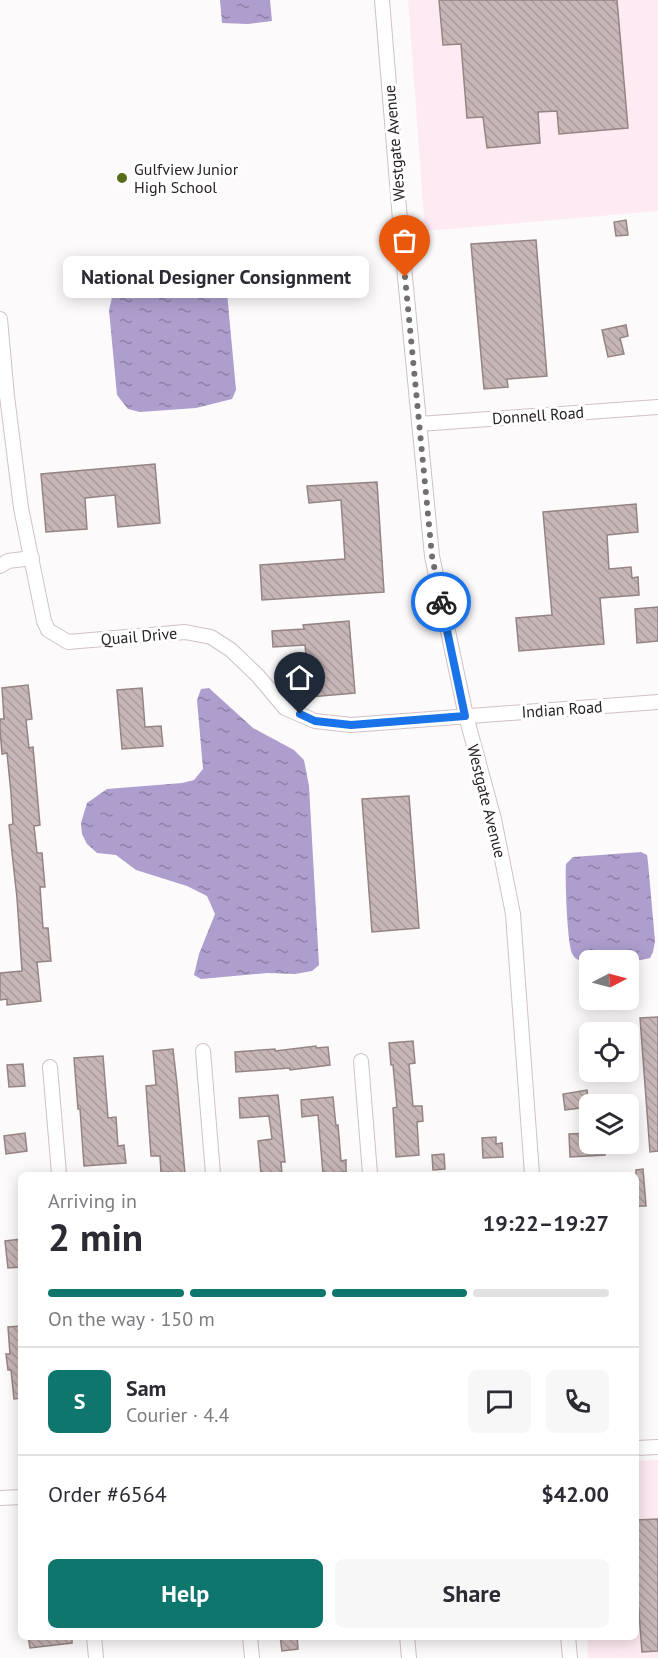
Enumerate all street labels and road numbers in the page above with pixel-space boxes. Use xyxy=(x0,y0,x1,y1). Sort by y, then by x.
street label: Westgate Avenue xyxy=(379,84,409,202)
street label: Donnell Road xyxy=(491,402,585,428)
street label: Quail Drive xyxy=(100,623,178,649)
street label: Indian Road xyxy=(521,696,603,722)
street label: Westgate Avenue xyxy=(463,742,511,860)

